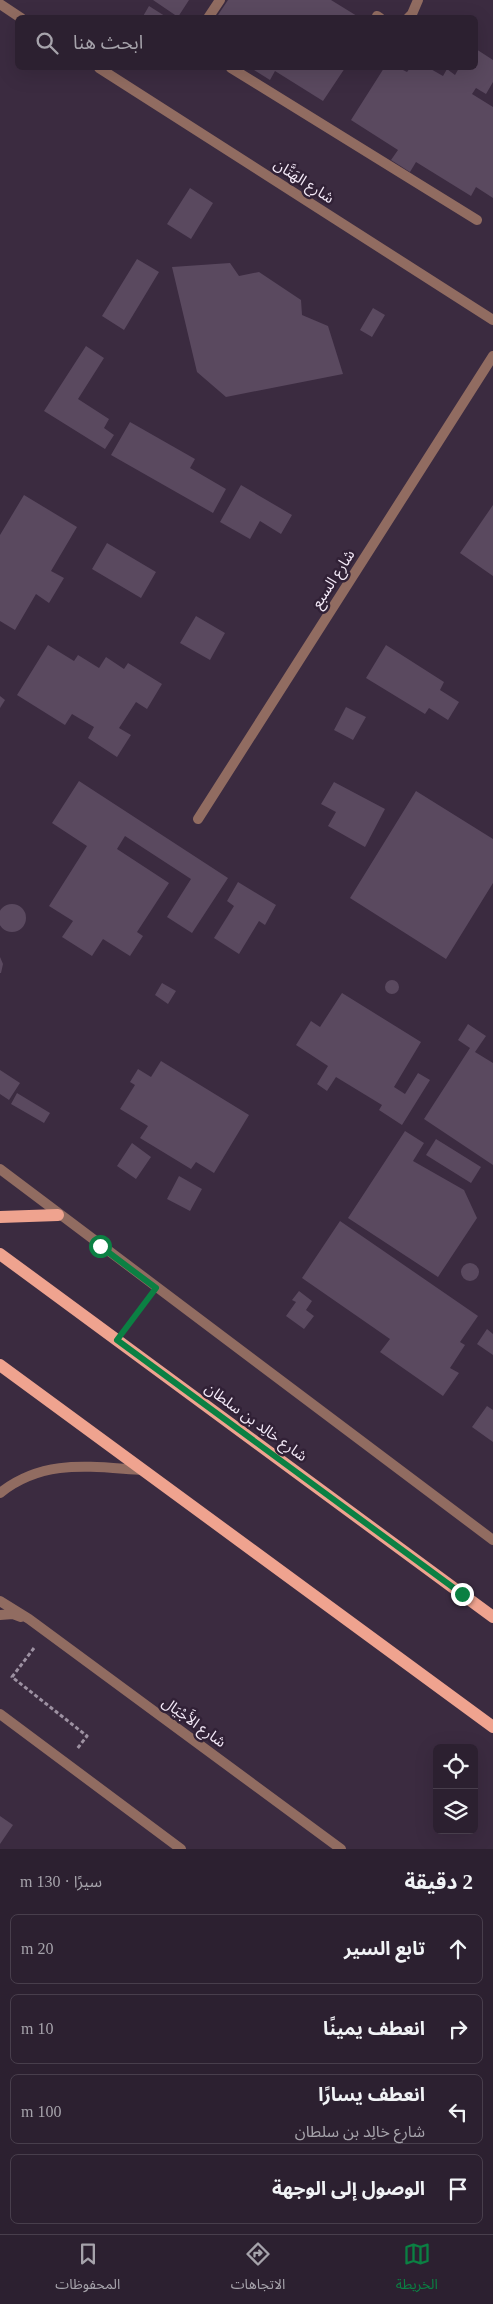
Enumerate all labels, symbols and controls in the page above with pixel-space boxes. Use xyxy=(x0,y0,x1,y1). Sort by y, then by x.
search box xyxy=(15,15,478,70)
icon: search xyxy=(33,29,61,57)
text: ابحث هنا xyxy=(73,32,143,53)
street label: شارع الهَتَّان xyxy=(269,155,338,210)
street label: شارع السبع xyxy=(308,547,361,613)
route start xyxy=(89,1235,112,1258)
street label: شارع خالِد بن سلطان xyxy=(200,1380,310,1468)
route end xyxy=(451,1583,474,1606)
street label: شارع الأَجْيَال xyxy=(157,1691,231,1754)
map controls xyxy=(433,1744,478,1834)
button: locate xyxy=(433,1744,478,1789)
button: layers xyxy=(433,1789,478,1834)
text: 2 دقيقة xyxy=(404,1870,473,1894)
text: سيرًا · 130 m xyxy=(20,1873,102,1890)
icon: ahead xyxy=(444,1935,472,1963)
text: تابع السير xyxy=(344,1938,425,1959)
text: 20 m xyxy=(21,1940,53,1957)
icon: right xyxy=(444,2015,472,2043)
text: انعطف يمينًا xyxy=(323,2018,425,2039)
text: 10 m xyxy=(21,2020,53,2037)
text: انعطف يسارًا xyxy=(318,2084,425,2105)
icon: left xyxy=(444,2098,472,2126)
text: 100 m xyxy=(21,2103,61,2120)
text: شارع خالِد بن سلطان xyxy=(295,2123,425,2140)
icon: arrive xyxy=(444,2175,472,2203)
text: الوصول إلى الوجهة xyxy=(272,2178,425,2199)
tab: المحفوظات xyxy=(55,2240,120,2299)
tab: الاتجاهات xyxy=(231,2240,285,2299)
tab: الخريطة xyxy=(396,2240,438,2299)

